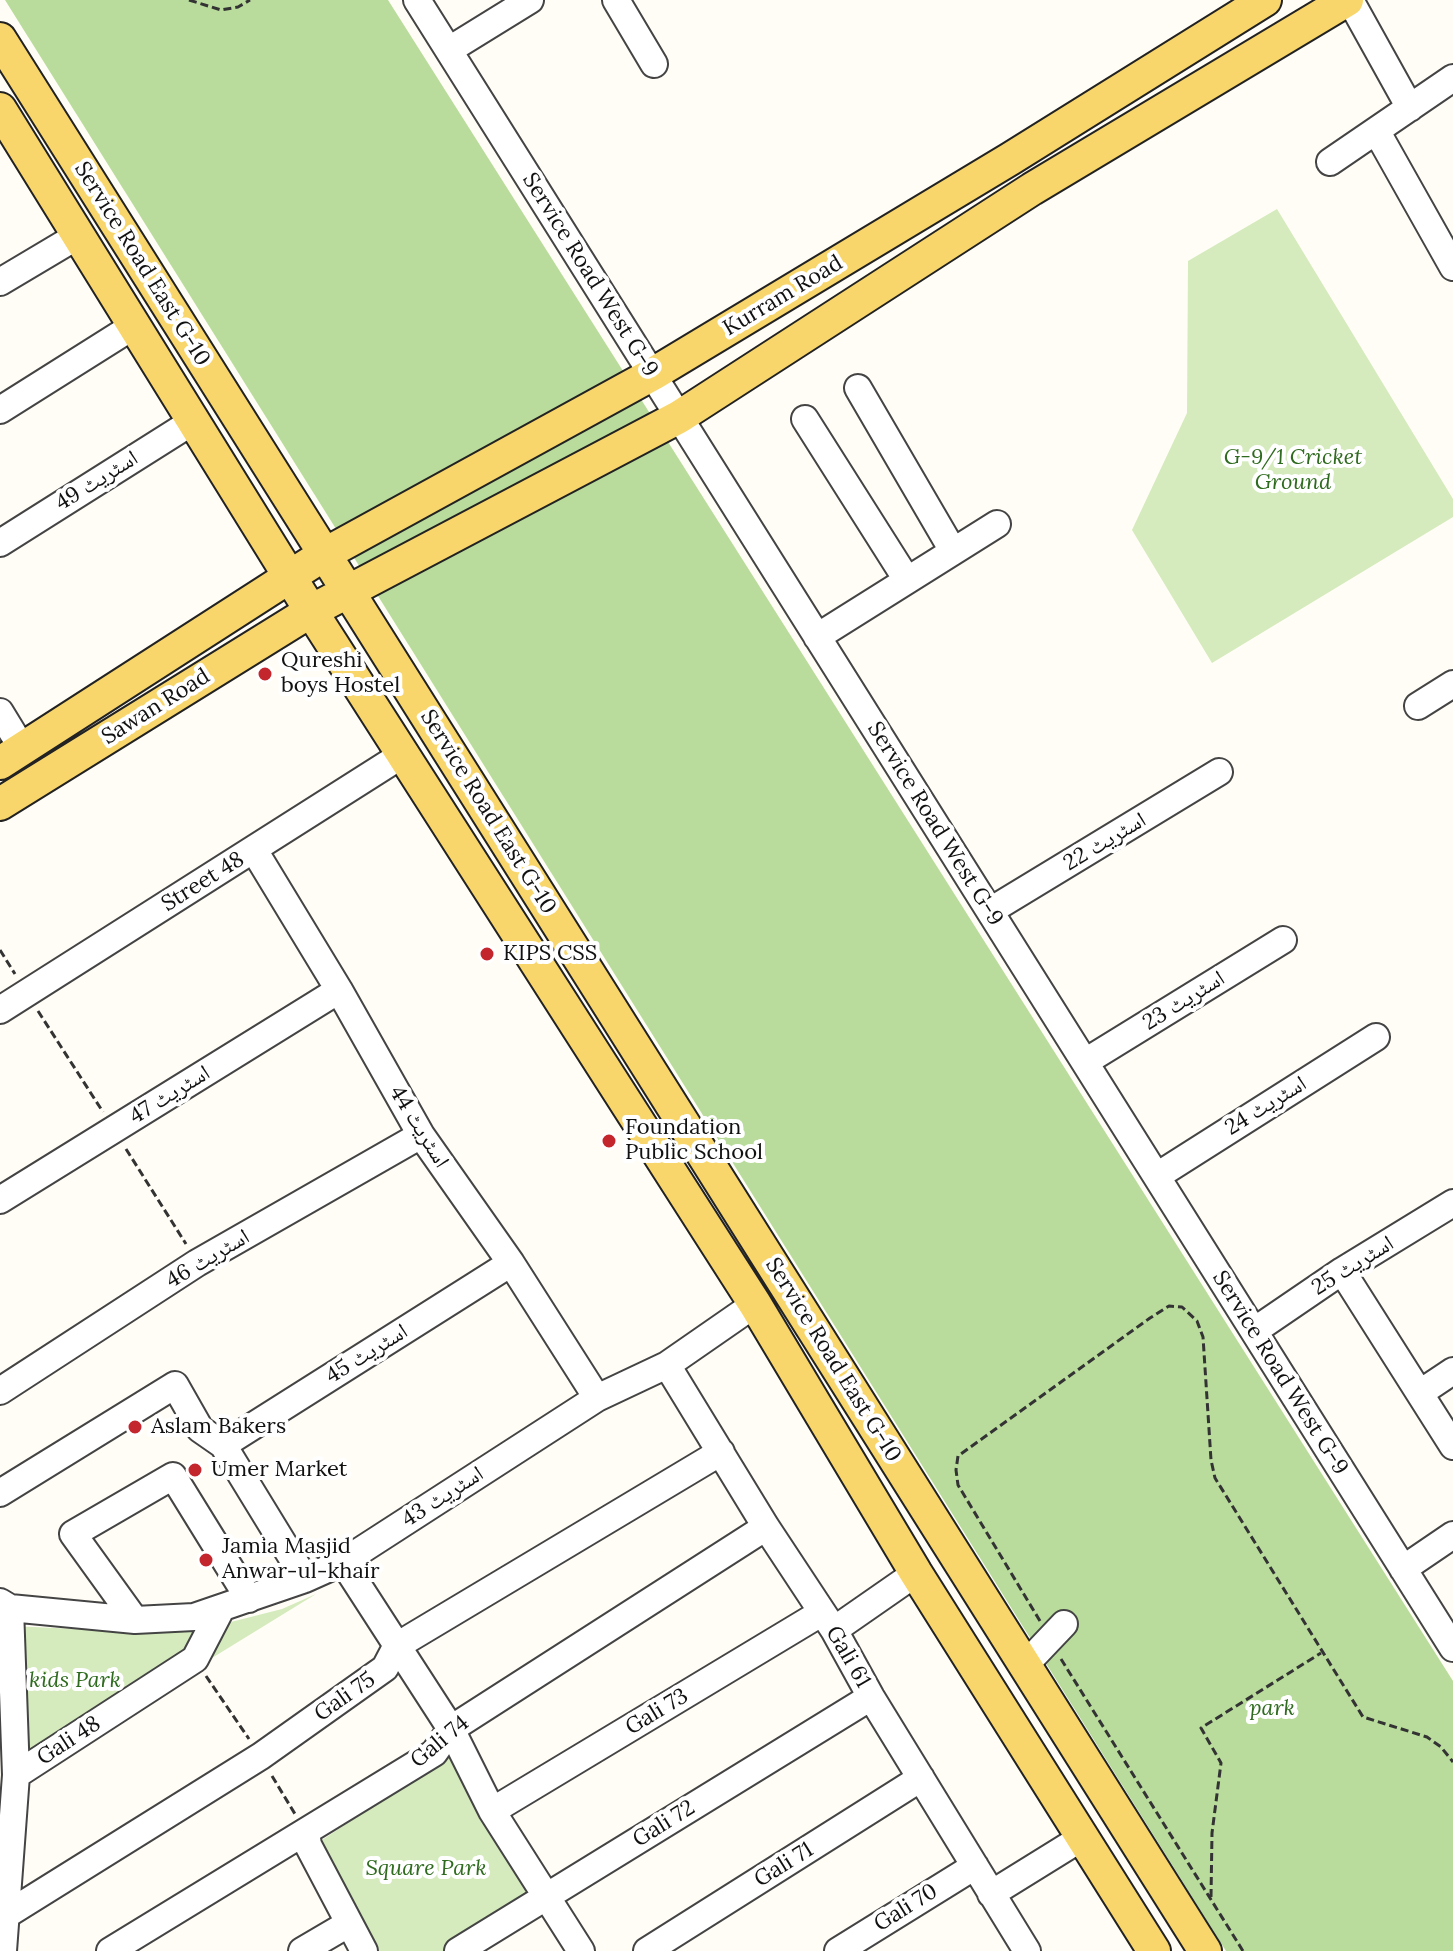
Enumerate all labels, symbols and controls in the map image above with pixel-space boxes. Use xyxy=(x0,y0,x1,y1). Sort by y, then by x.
street label: Service Road East G-10 xyxy=(68,157,216,371)
street label: Service Road West G-9 xyxy=(516,168,664,382)
street label: Kurram Road xyxy=(718,250,848,342)
street label: اسٹریٹ 49 xyxy=(51,445,143,517)
park label: G-9/1 Cricket Ground xyxy=(1224,445,1362,496)
place label: Qureshi boys Hostel xyxy=(281,648,400,700)
street label: Sawan Road xyxy=(97,663,215,751)
marker: Qureshi boys Hostel xyxy=(256,665,274,683)
street label: Service Road East G-10 xyxy=(414,705,562,919)
street label: Service Road West G-9 xyxy=(861,717,1009,931)
street label: اسٹریٹ 22 xyxy=(1059,807,1151,877)
street label: Street 48 xyxy=(157,846,249,918)
place label: KIPS CSS xyxy=(503,941,597,967)
marker: KIPS CSS xyxy=(478,945,496,963)
street label: اسٹریٹ 23 xyxy=(1138,966,1230,1036)
street label: اسٹریٹ 47 xyxy=(125,1060,215,1130)
street label: اسٹریٹ 24 xyxy=(1220,1071,1312,1141)
street label: اسٹریٹ 44 xyxy=(384,1081,454,1173)
place label: Foundation Public School xyxy=(625,1115,763,1166)
marker: Foundation Public School xyxy=(600,1132,618,1150)
street label: اسٹریٹ 46 xyxy=(162,1224,254,1294)
street label: اسٹریٹ 25 xyxy=(1307,1231,1399,1301)
street label: Service Road East G-10 xyxy=(759,1253,907,1467)
street label: Service Road West G-9 xyxy=(1206,1266,1354,1480)
street label: اسٹریٹ 45 xyxy=(321,1318,413,1390)
place label: Aslam Bakers xyxy=(151,1414,286,1440)
marker: Aslam Bakers xyxy=(126,1418,144,1436)
place label: Umer Market xyxy=(211,1457,347,1483)
marker: Umer Market xyxy=(186,1461,204,1479)
street label: اسٹریٹ 43 xyxy=(397,1461,489,1533)
place label: Jamia Masjid Anwar-ul-khair xyxy=(222,1534,380,1586)
marker: Jamia Masjid Anwar-ul-khair xyxy=(197,1551,215,1569)
street label: Gali 61 xyxy=(820,1621,876,1693)
street label: Gali 75 xyxy=(310,1667,380,1727)
park label: kids Park xyxy=(29,1668,121,1694)
street label: Gali 73 xyxy=(621,1683,693,1741)
park label: park xyxy=(1249,1696,1295,1722)
street label: Gali 74 xyxy=(406,1710,474,1774)
street label: Gali 48 xyxy=(32,1711,106,1771)
street label: Gali 72 xyxy=(628,1795,700,1853)
street label: Gali 71 xyxy=(750,1837,818,1893)
park label: Square Park xyxy=(365,1856,487,1882)
street label: Gali 70 xyxy=(869,1878,943,1938)

